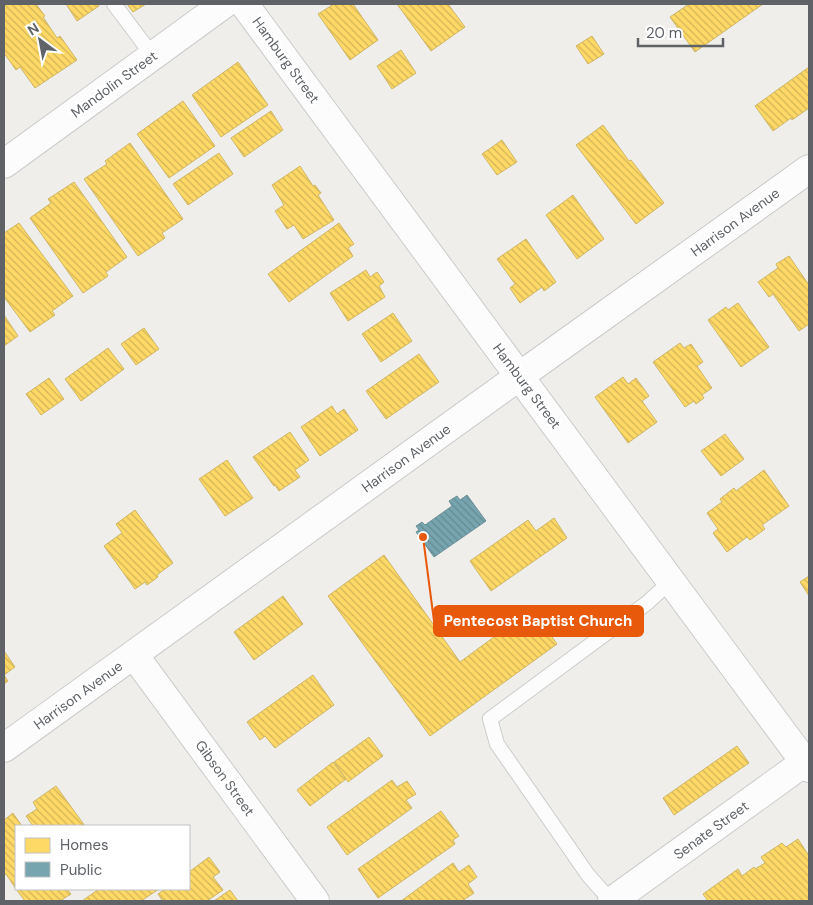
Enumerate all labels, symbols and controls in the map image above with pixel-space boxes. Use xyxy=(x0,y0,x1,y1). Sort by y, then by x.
street label: Hamburg Street xyxy=(249,13,323,107)
north arrow xyxy=(15,15,65,65)
scale bar xyxy=(638,15,723,47)
text: N xyxy=(24,19,42,39)
text: 20 m xyxy=(646,23,682,43)
street label: Mandolin Street xyxy=(67,47,161,121)
street label: Harrison Avenue xyxy=(687,184,783,260)
street label: Hamburg Street xyxy=(489,340,565,432)
street label: Harrison Avenue xyxy=(358,420,454,496)
callout: Pentecost Baptist Church xyxy=(434,606,643,636)
text: Pentecost Baptist Church xyxy=(444,611,632,631)
street label: Harrison Avenue xyxy=(30,657,126,733)
street label: Gibson Street xyxy=(191,737,259,819)
street label: Senate Street xyxy=(670,797,752,863)
legend xyxy=(15,825,190,890)
text: Homes xyxy=(60,835,109,855)
text: Public xyxy=(60,860,102,880)

